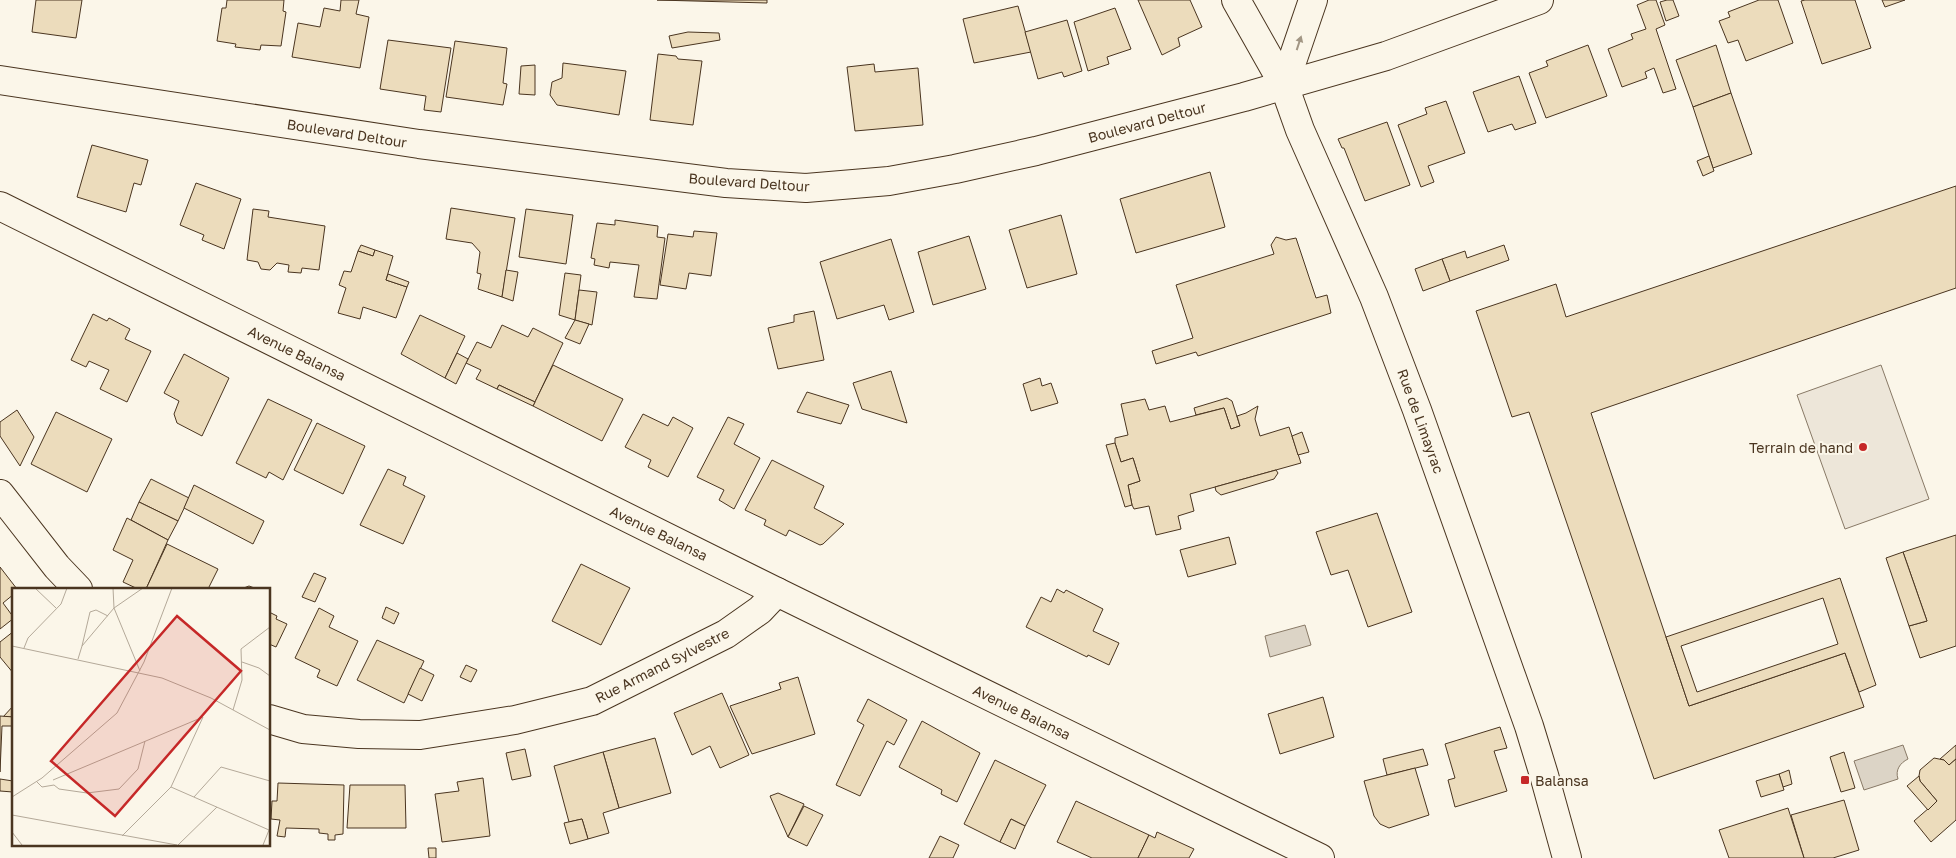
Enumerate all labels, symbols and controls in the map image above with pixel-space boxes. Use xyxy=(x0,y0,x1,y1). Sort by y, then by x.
one-way arrow xyxy=(1295,35,1303,50)
street label: Boulevard Deltour xyxy=(1086,98,1208,146)
street label: Boulevard Deltour xyxy=(286,115,409,151)
street label: Boulevard Deltour xyxy=(688,169,811,195)
street label: Avenue Balansa xyxy=(245,322,349,384)
street label: Rue de Limayrac xyxy=(1394,366,1448,476)
place label: Terrain de hand xyxy=(1749,439,1853,456)
marker: Terrain de hand xyxy=(1857,441,1869,453)
street label: Avenue Balansa xyxy=(607,502,711,564)
inset map xyxy=(12,588,270,846)
street label: Rue Armand Sylvestre xyxy=(592,624,732,706)
street label: Avenue Balansa xyxy=(970,681,1074,743)
place label: Balansa xyxy=(1535,772,1589,789)
marker: Balansa xyxy=(1519,774,1531,786)

